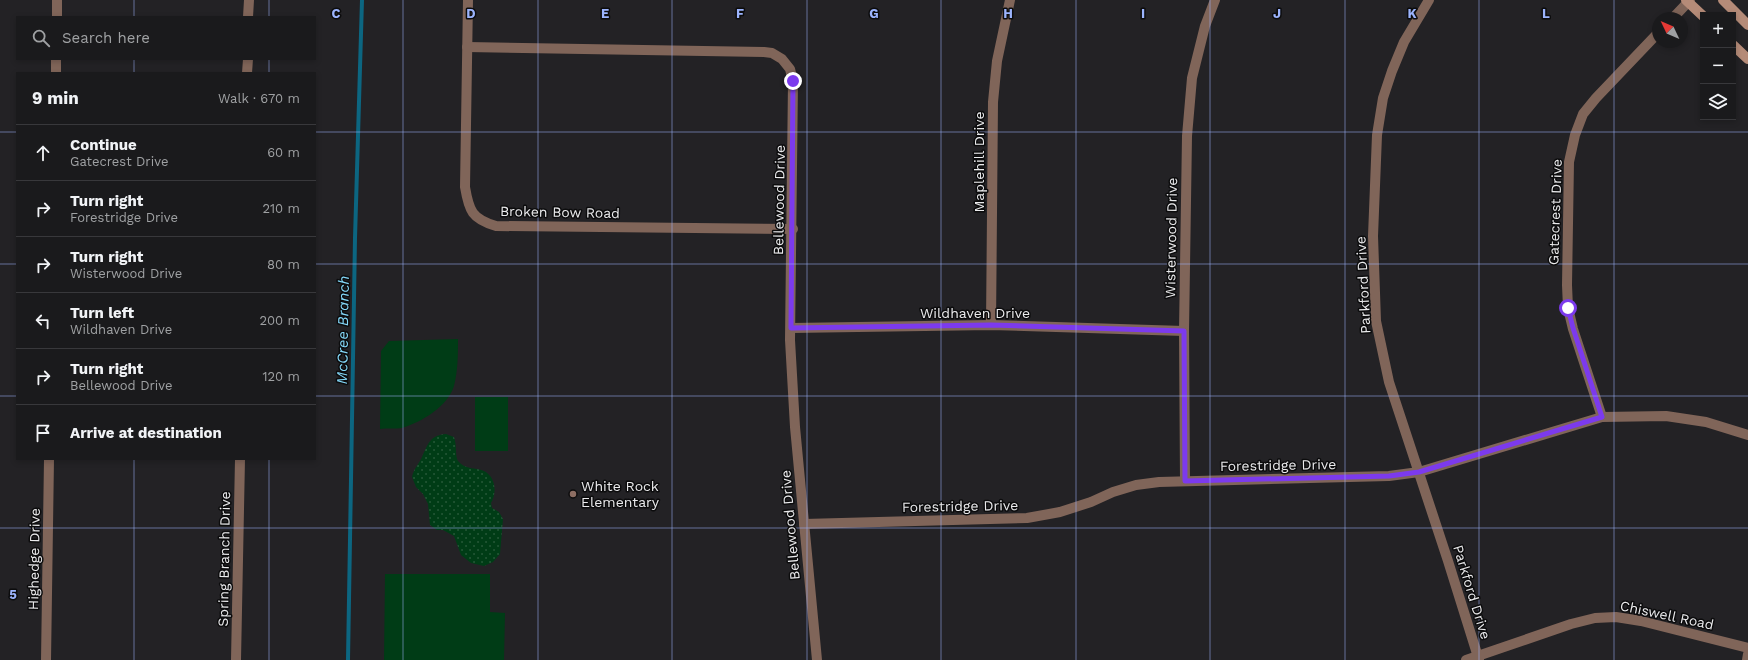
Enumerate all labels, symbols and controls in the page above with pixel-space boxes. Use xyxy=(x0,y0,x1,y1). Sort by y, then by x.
text: C xyxy=(332,6,341,21)
text: D xyxy=(466,6,476,21)
text: E xyxy=(601,6,609,21)
text: F xyxy=(736,6,744,21)
text: G xyxy=(869,6,879,21)
text: H xyxy=(1003,6,1013,21)
text: I xyxy=(1141,6,1145,21)
text: J xyxy=(1273,6,1281,21)
text: K xyxy=(1407,6,1417,21)
text: L xyxy=(1542,6,1550,21)
north arrow xyxy=(1652,12,1688,48)
map controls xyxy=(1700,12,1736,120)
button: + xyxy=(1700,12,1736,48)
search box xyxy=(16,16,316,60)
icon: search xyxy=(30,27,52,49)
text: Search here xyxy=(62,29,150,47)
button: − xyxy=(1700,48,1736,84)
route end xyxy=(784,72,802,90)
button: layers xyxy=(1700,84,1736,120)
text: 9 min xyxy=(32,88,79,108)
text: Walk · 670 m xyxy=(218,91,300,106)
street label: Maplehill Drive xyxy=(971,112,987,213)
text: Continue xyxy=(70,136,137,154)
icon: ahead xyxy=(32,142,54,164)
text: 60 m xyxy=(267,145,300,160)
street label: Bellewood Drive xyxy=(770,145,788,255)
text: Gatecrest Drive xyxy=(70,154,168,169)
street label: Gatecrest Drive xyxy=(1545,159,1565,265)
street label: Wisterwood Drive xyxy=(1162,177,1180,299)
text: Turn right xyxy=(70,192,143,210)
icon: right xyxy=(32,198,54,220)
text: 210 m xyxy=(262,201,300,216)
street label: Broken Bow Road xyxy=(500,203,620,221)
text: Forestridge Drive xyxy=(70,210,178,225)
street label: Parkford Drive xyxy=(1352,236,1374,334)
text: Turn right xyxy=(70,248,143,266)
icon: right xyxy=(32,254,54,276)
text: 80 m xyxy=(267,257,300,272)
text: Wisterwood Drive xyxy=(70,266,182,281)
water label: McCree Branch xyxy=(333,275,353,385)
route start xyxy=(1559,299,1577,317)
text: Turn left xyxy=(70,304,134,322)
street label: Wildhaven Drive xyxy=(920,305,1030,321)
icon: left xyxy=(32,310,54,332)
text: 200 m xyxy=(259,313,300,328)
text: Wildhaven Drive xyxy=(70,322,172,337)
text: Turn right xyxy=(70,360,143,378)
icon: right xyxy=(32,366,54,388)
text: 120 m xyxy=(262,369,300,384)
text: Bellewood Drive xyxy=(70,378,172,393)
icon: arrive xyxy=(32,422,54,444)
text: Arrive at destination xyxy=(70,424,222,442)
street label: Forestridge Drive xyxy=(1220,456,1336,474)
street label: Bellewood Drive xyxy=(777,469,803,581)
place label: White Rock Elementary xyxy=(581,478,660,510)
marker: White Rock Elementary xyxy=(568,489,578,499)
street label: Spring Branch Drive xyxy=(215,491,233,627)
street label: Forestridge Drive xyxy=(902,497,1018,515)
street label: Highedge Drive xyxy=(25,508,43,610)
street label: Parkford Drive xyxy=(1450,543,1494,641)
text: 5 xyxy=(9,587,17,602)
street label: Chiswell Road xyxy=(1619,597,1715,633)

